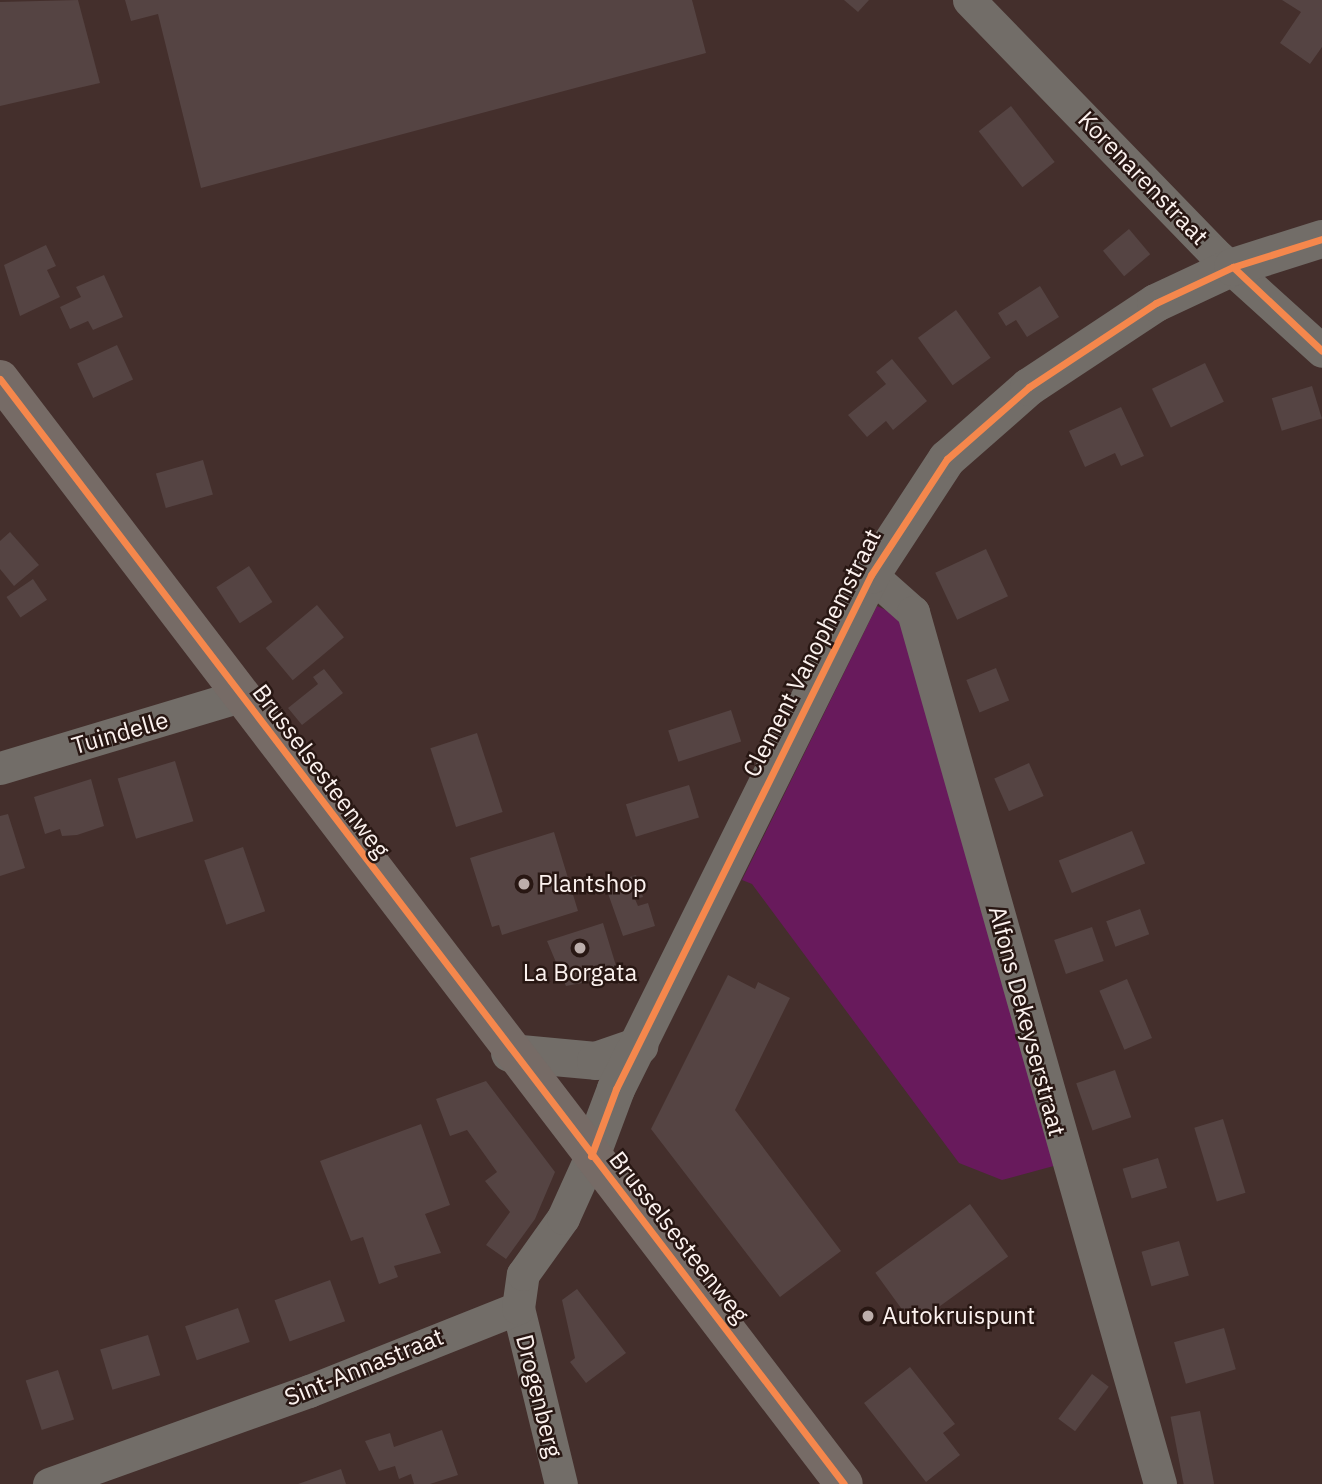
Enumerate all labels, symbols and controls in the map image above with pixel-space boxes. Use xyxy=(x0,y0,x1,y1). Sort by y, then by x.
street label: Korenarenstraat xyxy=(1072,105,1214,251)
street label: Clement Vanophemstraat xyxy=(737,524,887,782)
street label: Brusselsesteenweg xyxy=(246,679,396,863)
street label: Tuindelle xyxy=(68,706,172,760)
place label: Plantshop xyxy=(538,870,647,898)
marker: Plantshop xyxy=(516,876,532,892)
street label: Alfons Dekeyserstraat xyxy=(982,903,1072,1139)
marker: La Borgata xyxy=(572,940,588,956)
place label: La Borgata xyxy=(523,959,637,987)
street label: Brusselsesteenweg xyxy=(603,1145,755,1329)
place label: Autokruispunt xyxy=(882,1302,1035,1330)
marker: Autokruispunt xyxy=(860,1308,876,1324)
street label: Sint-Annastraat xyxy=(280,1322,448,1412)
street label: Drogenberg xyxy=(510,1332,568,1460)

